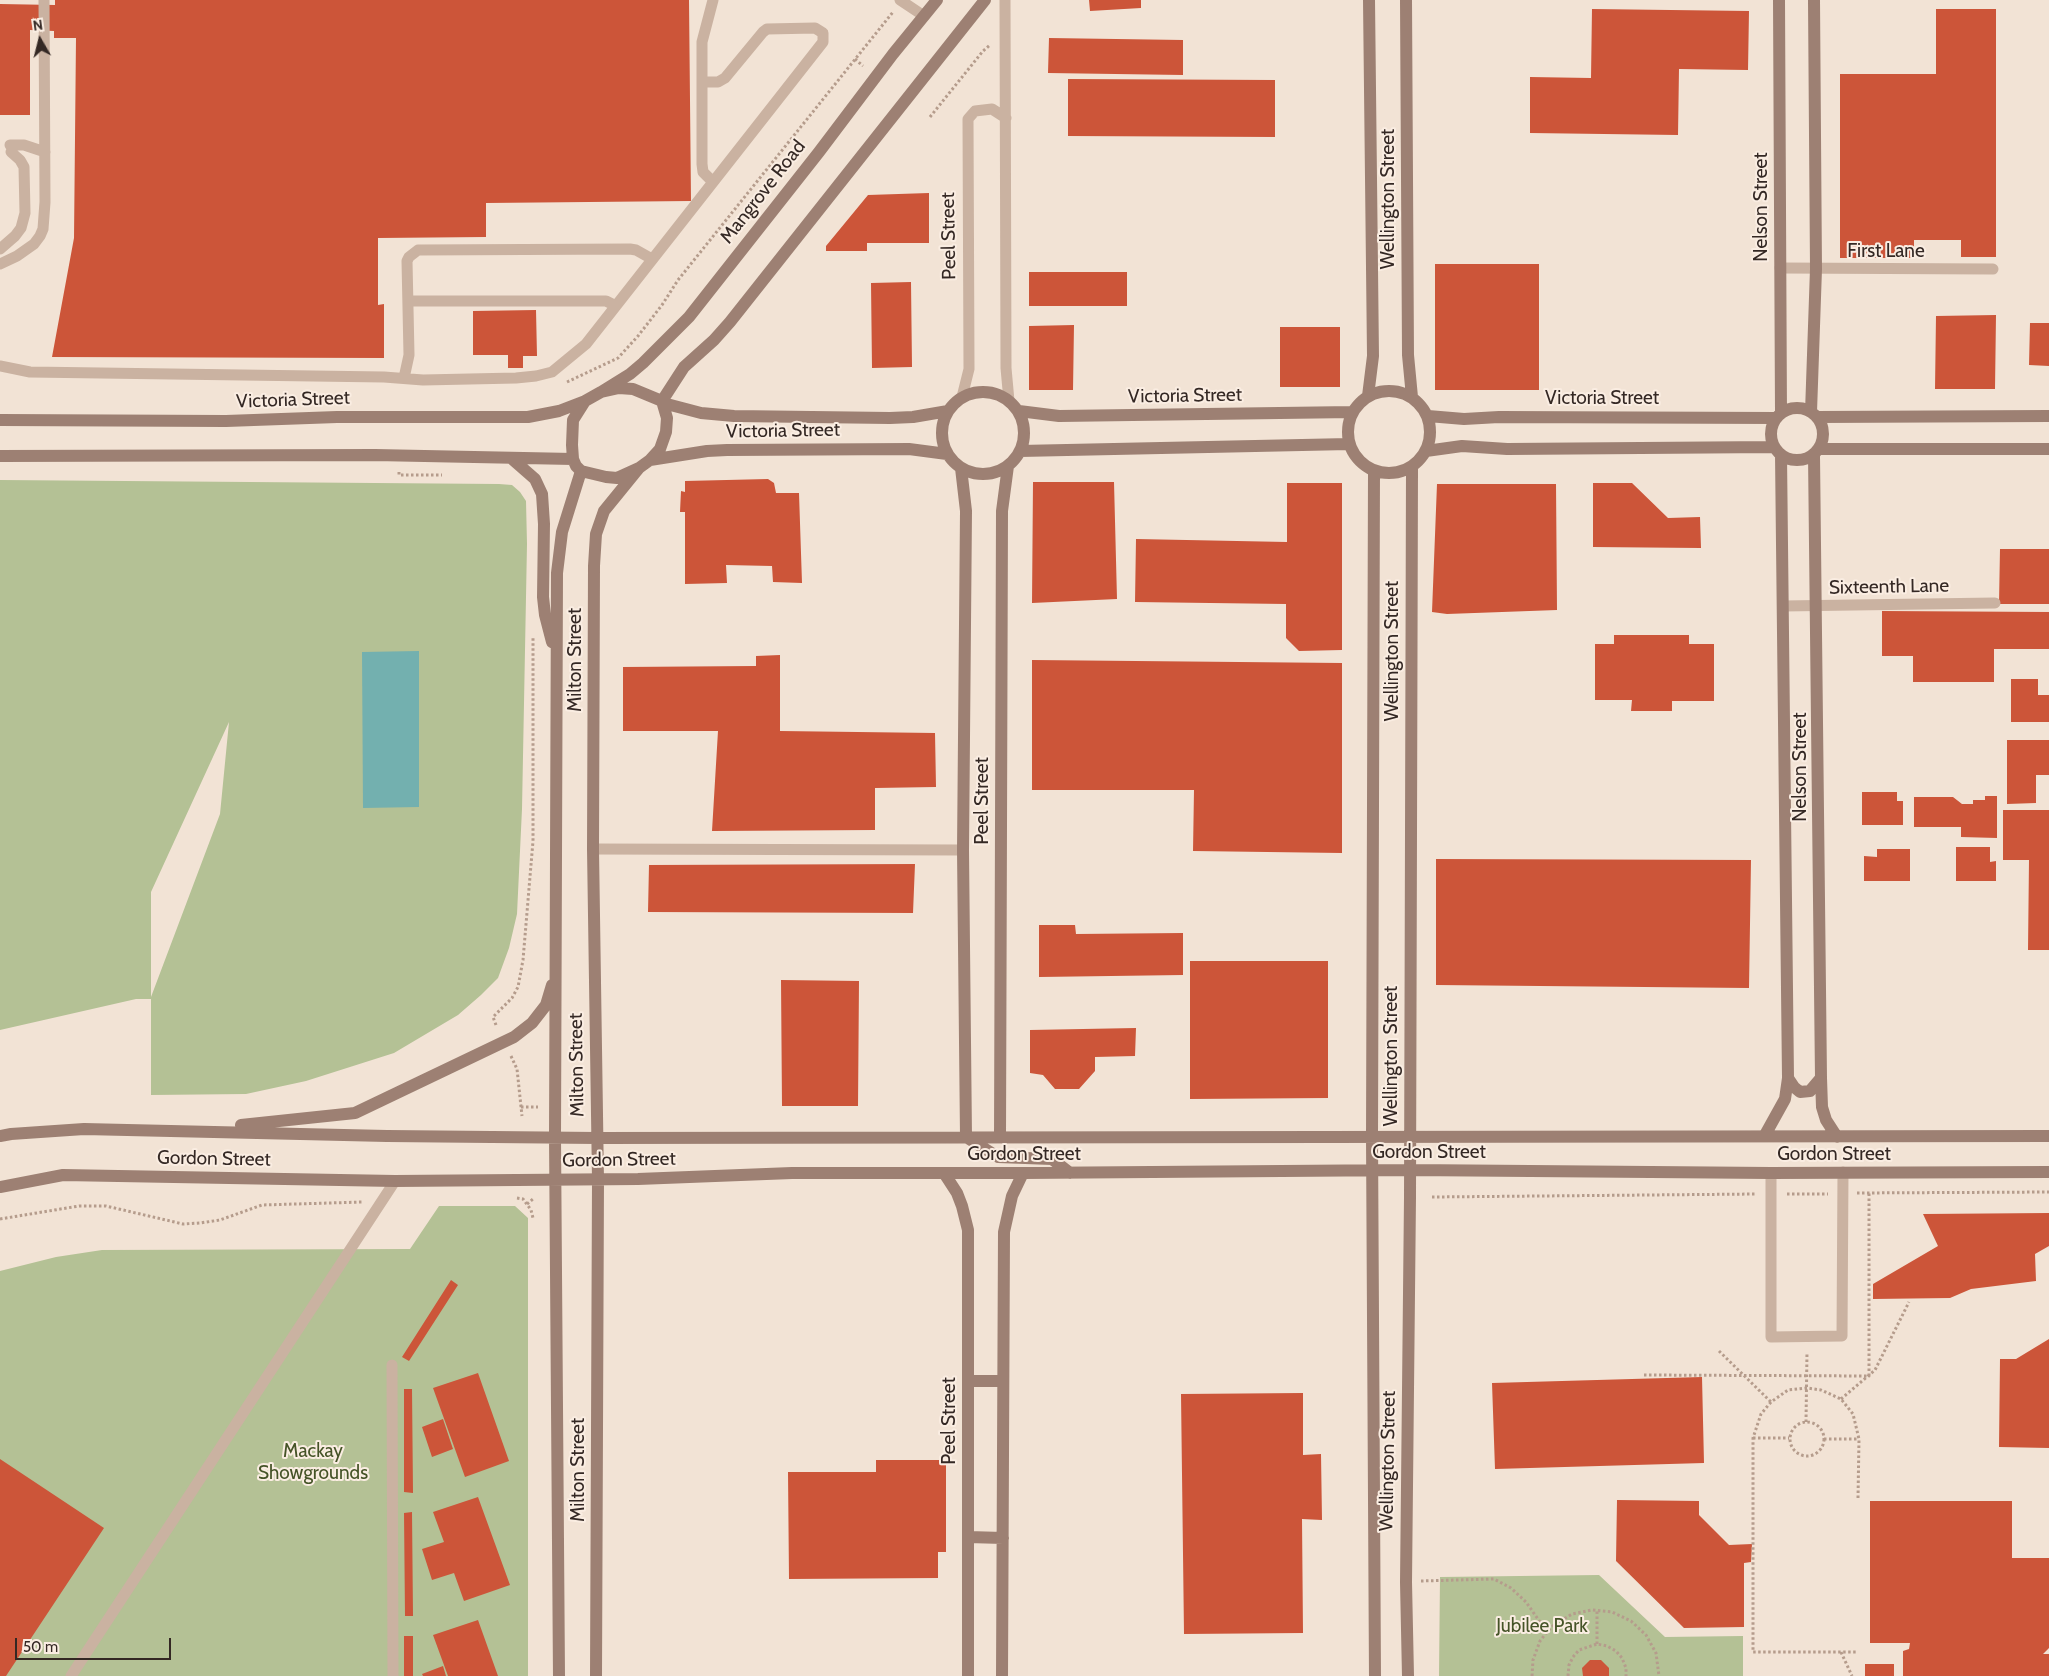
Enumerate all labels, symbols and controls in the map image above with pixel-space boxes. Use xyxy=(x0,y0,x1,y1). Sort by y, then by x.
north arrow xyxy=(15,15,65,65)
text: N xyxy=(32,16,44,35)
street label: Wellington Street xyxy=(1377,129,1399,269)
street label: Mangrove Road xyxy=(716,136,810,248)
street label: Nelson Street xyxy=(1750,152,1772,262)
street label: Peel Street xyxy=(937,192,961,280)
street label: First Lane xyxy=(1847,240,1925,262)
street label: Victoria Street xyxy=(1128,384,1242,408)
street label: Victoria Street xyxy=(236,387,350,413)
street label: Victoria Street xyxy=(1545,387,1659,409)
street label: Victoria Street xyxy=(726,419,840,443)
street label: Sixteenth Lane xyxy=(1829,575,1949,599)
street label: Wellington Street xyxy=(1381,581,1403,721)
street label: Milton Street xyxy=(564,608,586,712)
street label: Nelson Street xyxy=(1789,712,1811,822)
street label: Peel Street xyxy=(971,757,993,845)
street label: Wellington Street xyxy=(1380,986,1402,1126)
street label: Milton Street xyxy=(565,1013,589,1117)
street label: Gordon Street xyxy=(1372,1141,1486,1163)
street label: Gordon Street xyxy=(967,1143,1081,1165)
street label: Gordon Street xyxy=(1777,1143,1891,1165)
street label: Gordon Street xyxy=(157,1147,271,1171)
street label: Gordon Street xyxy=(562,1148,676,1172)
street label: Peel Street xyxy=(938,1377,960,1465)
street label: Wellington Street xyxy=(1375,1391,1401,1531)
street label: Milton Street xyxy=(567,1418,589,1522)
park label: Mackay Showgrounds xyxy=(258,1440,368,1484)
park label: Jubilee Park xyxy=(1496,1615,1588,1637)
scale bar xyxy=(18,1628,174,1660)
text: 50 m xyxy=(23,1638,58,1656)

